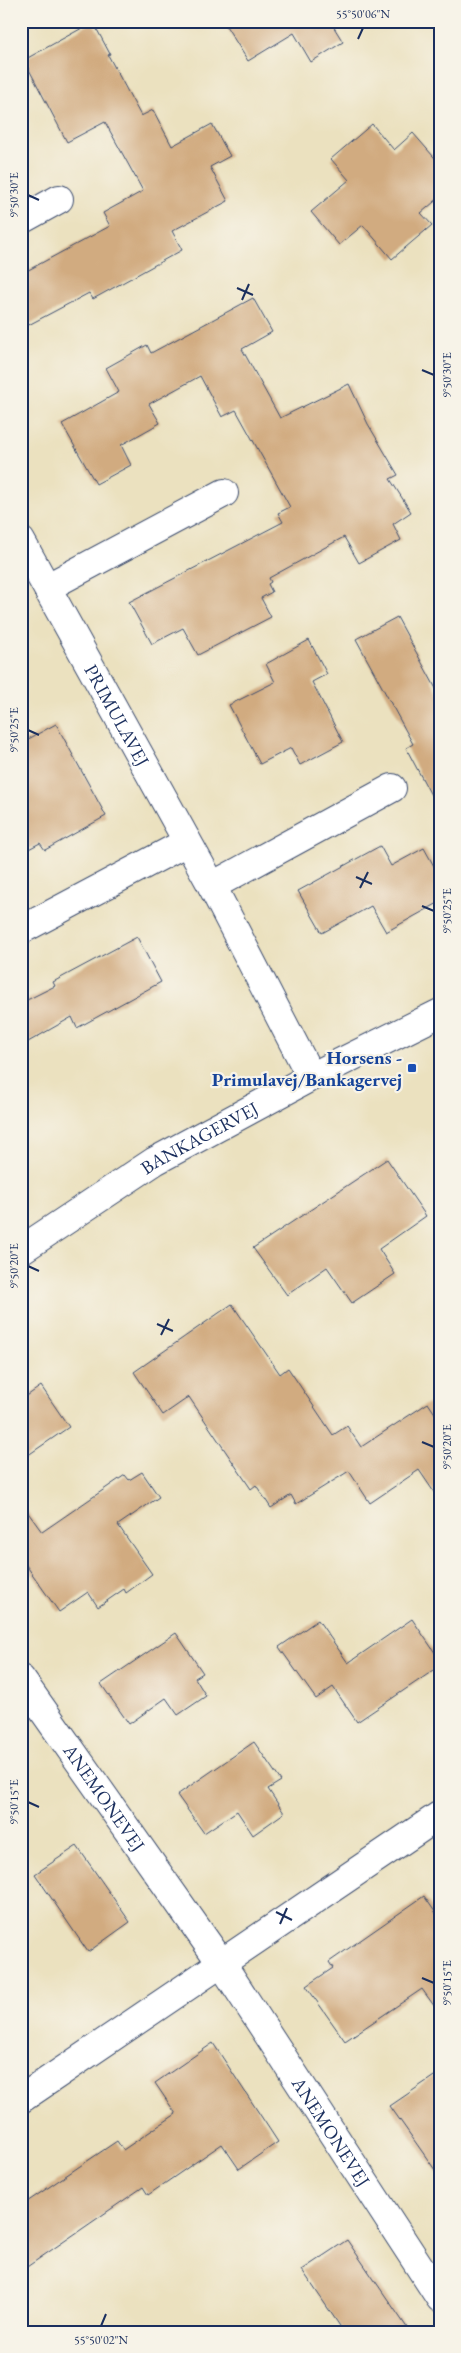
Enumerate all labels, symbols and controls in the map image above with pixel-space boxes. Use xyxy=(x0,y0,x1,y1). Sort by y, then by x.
text: 55°50'06"N xyxy=(336,6,390,22)
text: 9°50'30"E xyxy=(6,172,22,218)
text: 9°50'30"E xyxy=(439,352,455,398)
street label: PRIMULAVEJ xyxy=(79,659,156,771)
text: 9°50'25"E xyxy=(6,707,22,753)
text: 9°50'25"E xyxy=(439,888,455,934)
place label: Horsens - Primulavej/Bankagervej xyxy=(212,1045,402,1092)
marker: Horsens - Primulavej/Bankagervej xyxy=(406,1062,418,1074)
street label: BANKAGERVEJ xyxy=(135,1095,263,1180)
text: 9°50'20"E xyxy=(6,1243,22,1289)
text: 9°50'20"E xyxy=(439,1424,455,1470)
street label: ANEMONEVEJ xyxy=(57,1738,151,1856)
text: 9°50'15"E xyxy=(6,1779,22,1825)
text: 9°50'15"E xyxy=(439,1960,455,2006)
street label: ANEMONEVEJ xyxy=(286,2071,376,2191)
text: 55°50'02"N xyxy=(74,2332,128,2348)

